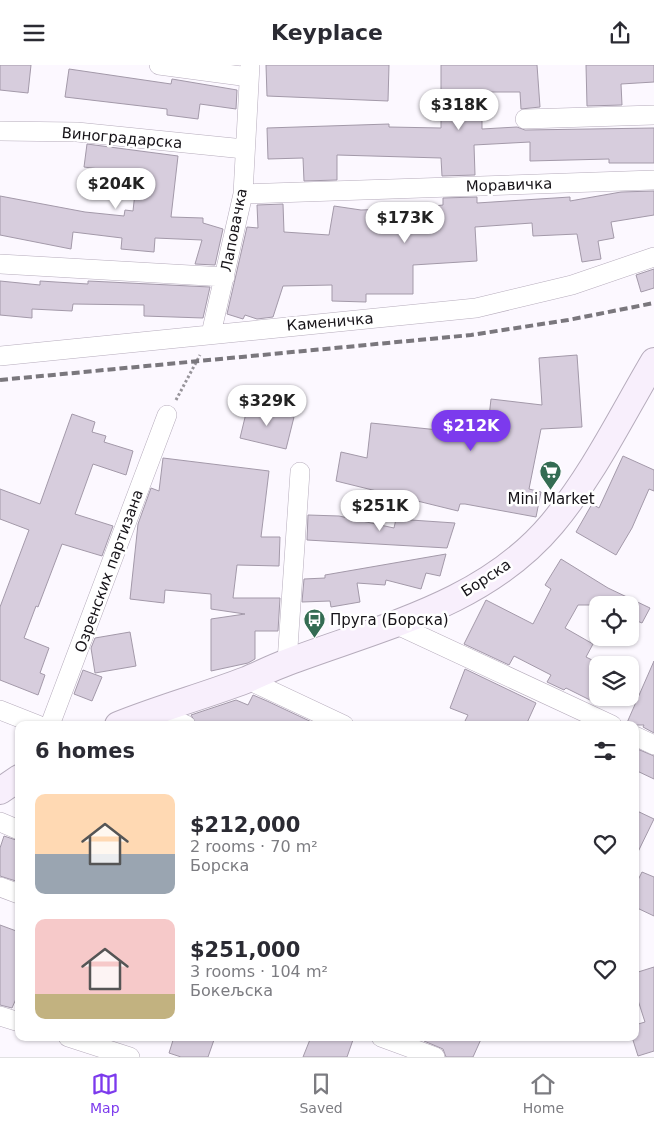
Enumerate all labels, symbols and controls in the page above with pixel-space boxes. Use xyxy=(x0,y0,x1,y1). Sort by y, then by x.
icon: menu xyxy=(20,19,48,47)
icon: share xyxy=(606,19,634,47)
text: Keyplace xyxy=(271,20,383,45)
pin: $318K xyxy=(424,88,494,131)
text: $318K xyxy=(431,95,487,114)
street label: Виноградарска xyxy=(61,124,183,152)
pin: $204K xyxy=(81,167,151,210)
text: $204K xyxy=(88,174,144,193)
street label: Моравичка xyxy=(465,174,553,196)
street label: Лаповачка xyxy=(217,187,251,273)
pin: $173K xyxy=(370,201,440,244)
text: $173K xyxy=(377,208,433,227)
street label: Каменичка xyxy=(286,309,374,335)
pin: $329K xyxy=(232,385,302,427)
text: $329K xyxy=(239,391,295,410)
pin: $212K xyxy=(436,409,506,452)
text: $212K xyxy=(443,416,499,435)
supermarket icon: Mini Market xyxy=(539,459,563,490)
street label: Озренских партизана xyxy=(71,487,147,655)
pin: $251K xyxy=(345,489,415,532)
place label: Mini Market xyxy=(507,490,595,508)
text: $251K xyxy=(352,496,408,515)
street label: Борска xyxy=(458,555,514,601)
map controls xyxy=(589,596,639,706)
button: locate xyxy=(589,596,639,646)
bus stop icon: Пруга (Борска) xyxy=(302,608,326,639)
place label: Пруга (Борска) xyxy=(330,611,449,629)
button: layers xyxy=(589,656,639,706)
icon: filters xyxy=(591,737,619,765)
text: 6 homes xyxy=(35,739,135,763)
text: $212,000 xyxy=(190,813,300,837)
icon: home xyxy=(75,814,135,874)
icon: heart xyxy=(591,830,619,858)
text: 2 rooms · 70 m² xyxy=(190,837,318,856)
text: Борска xyxy=(190,856,249,875)
text: $251,000 xyxy=(190,938,300,962)
icon: home xyxy=(75,939,135,999)
icon: heart xyxy=(591,955,619,983)
text: 3 rooms · 104 m² xyxy=(190,962,328,981)
text: Бокељска xyxy=(190,981,273,1000)
tab: Map xyxy=(90,1070,120,1116)
tab: Saved xyxy=(299,1070,343,1116)
tab: Home xyxy=(523,1070,564,1116)

